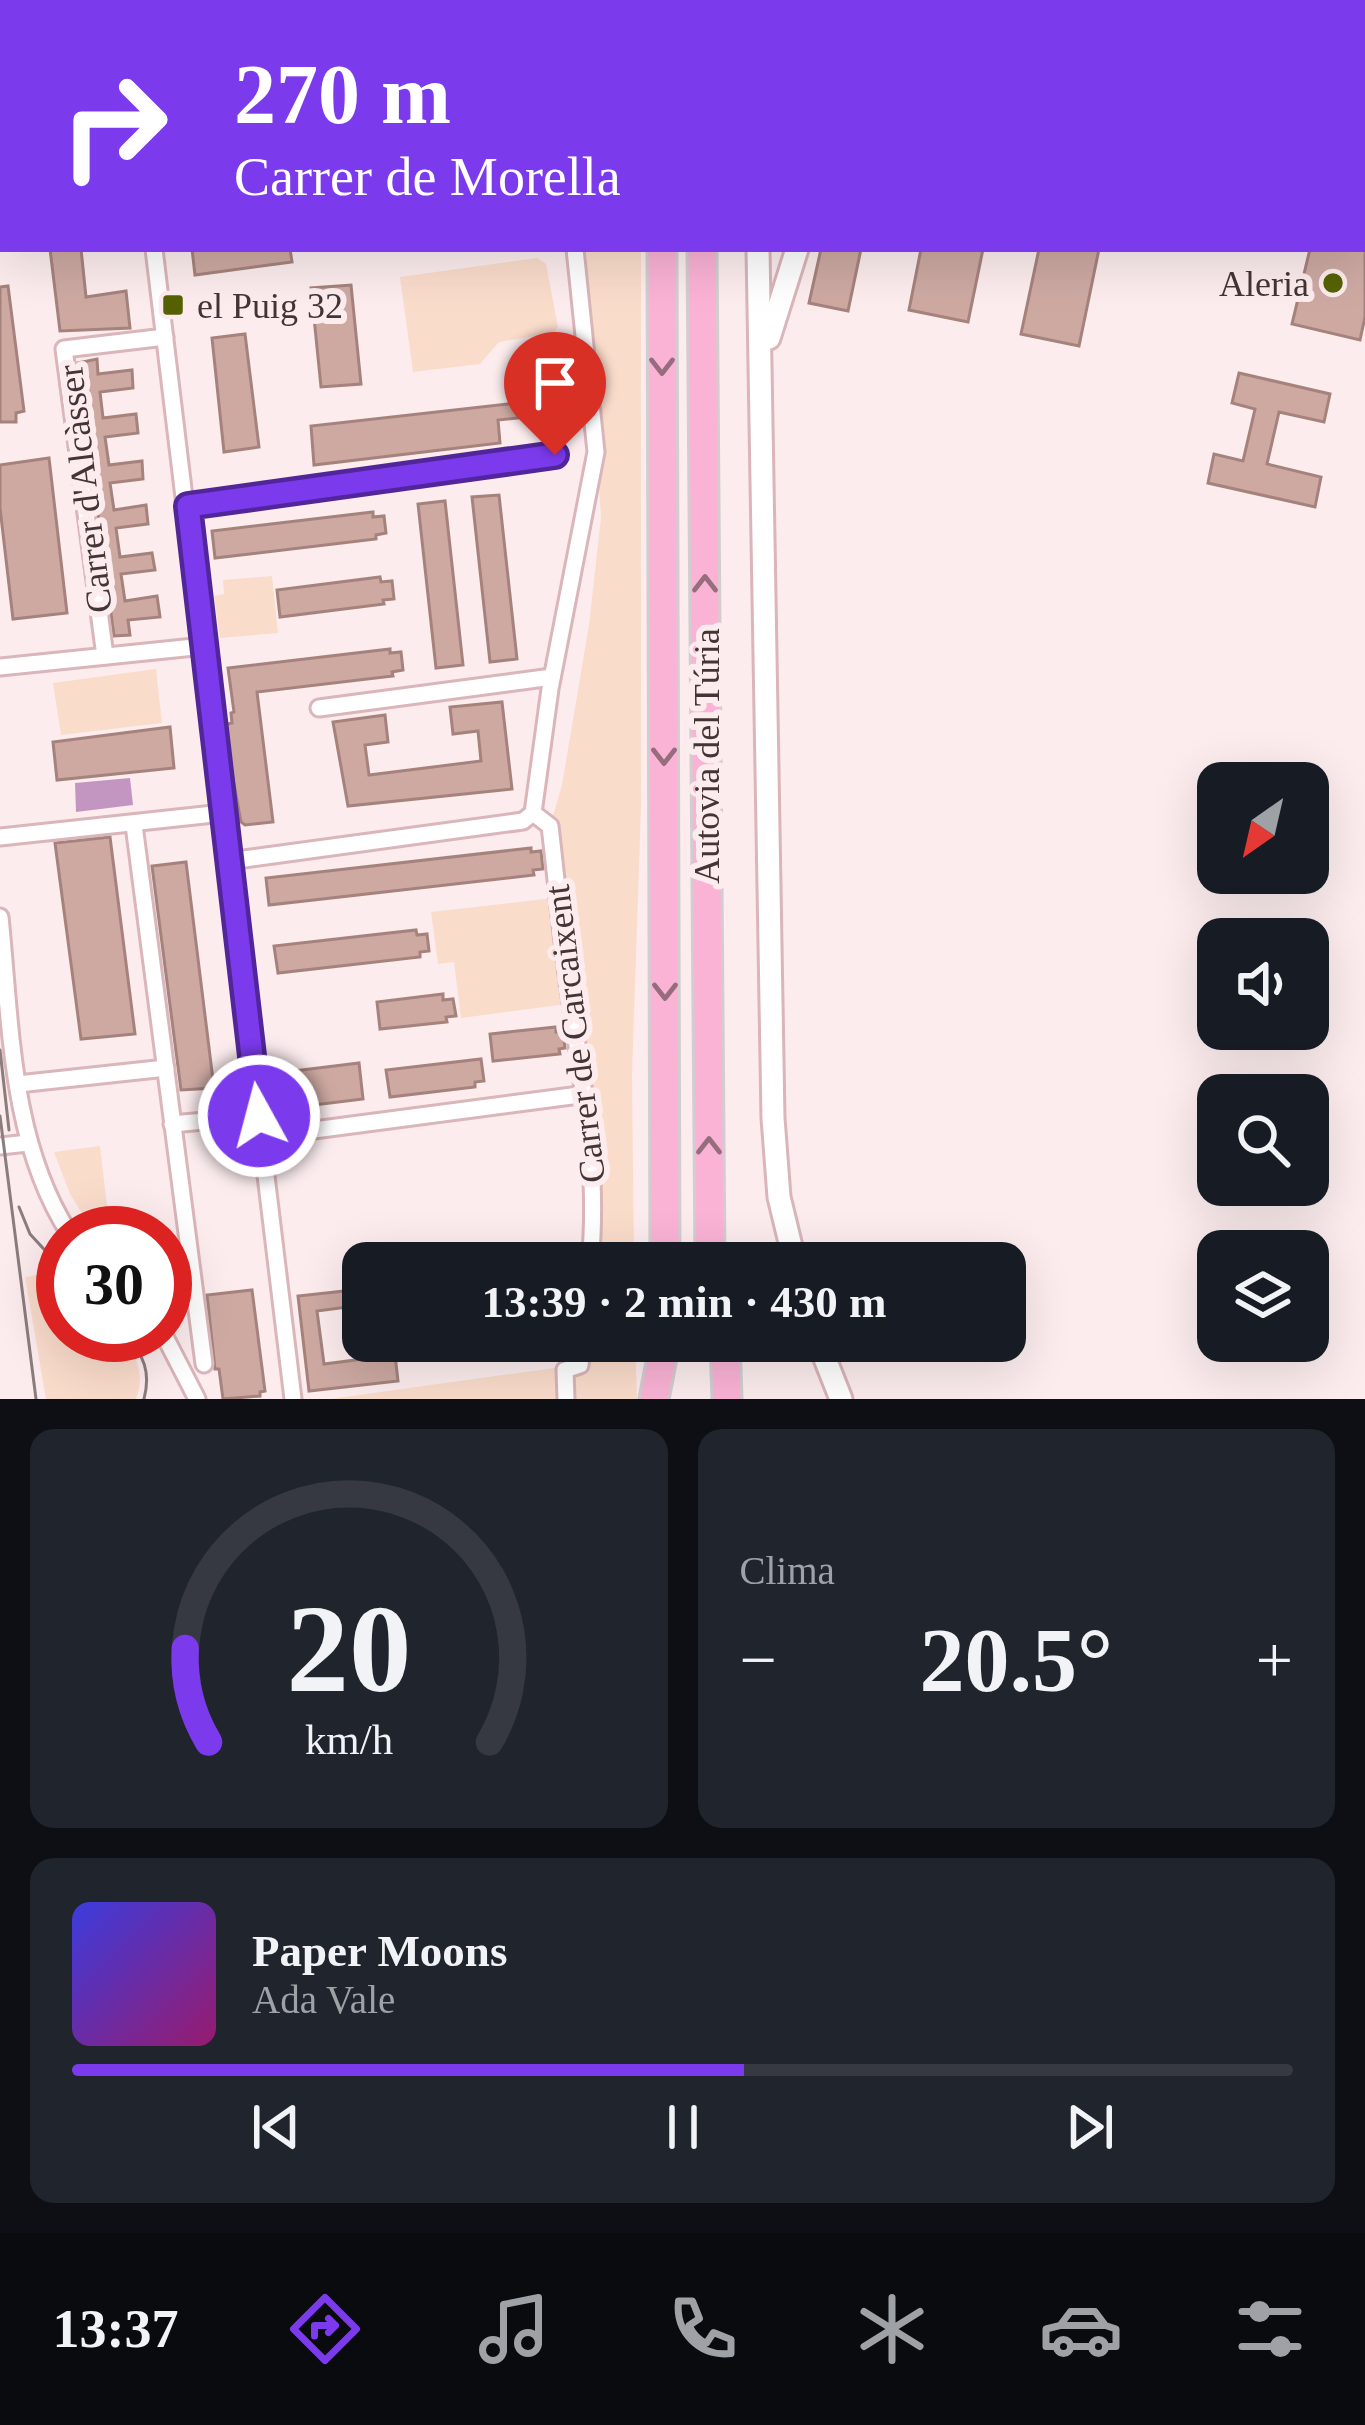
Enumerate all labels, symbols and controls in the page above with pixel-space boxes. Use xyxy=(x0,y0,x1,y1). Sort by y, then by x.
icon: right xyxy=(36,48,192,204)
text: 270 m xyxy=(234,48,451,141)
text: Carrer de Morella xyxy=(234,147,621,207)
place label: Aleria xyxy=(1219,264,1309,304)
marker: Aleria xyxy=(1320,270,1346,296)
place label: el Puig 32 xyxy=(197,286,343,326)
marker: el Puig 32 xyxy=(160,292,186,318)
pin xyxy=(504,332,606,455)
icon: arrive xyxy=(522,350,588,416)
one-way arrow xyxy=(649,358,675,376)
street label: Carrer d'Alcàsser xyxy=(50,363,120,615)
one-way arrow xyxy=(692,574,718,592)
street label: Autovia del Túria xyxy=(687,628,727,884)
one-way arrow xyxy=(651,747,677,766)
north arrow xyxy=(1197,762,1329,894)
map controls xyxy=(1197,762,1329,1362)
street label: Carrer de Carcaixent xyxy=(537,883,613,1185)
button: sound xyxy=(1197,918,1329,1050)
one-way arrow xyxy=(652,983,678,1001)
position arrow xyxy=(196,1053,322,1179)
button: search xyxy=(1197,1074,1329,1206)
one-way arrow xyxy=(696,1136,722,1154)
speed limit sign: 30 xyxy=(36,1206,192,1362)
button: layers xyxy=(1197,1230,1329,1362)
text: 13:39 · 2 min · 430 m xyxy=(482,1277,887,1327)
text: Clima xyxy=(740,1549,835,1592)
text: 20 xyxy=(286,1580,411,1718)
text: 20.5° xyxy=(920,1611,1113,1710)
text: − xyxy=(740,1623,777,1696)
text: + xyxy=(1256,1623,1293,1696)
text: km/h xyxy=(305,1715,393,1762)
text: Paper Moons xyxy=(252,1926,507,1976)
text: Ada Vale xyxy=(252,1978,395,2021)
icon: previous xyxy=(243,2094,309,2160)
icon: pause xyxy=(650,2094,716,2160)
icon: next xyxy=(1057,2094,1123,2160)
icon: directions xyxy=(283,2287,367,2371)
icon: music xyxy=(472,2287,556,2371)
icon: phone xyxy=(661,2287,745,2371)
icon: climate xyxy=(850,2287,934,2371)
icon: car xyxy=(1039,2287,1123,2371)
icon: filters xyxy=(1228,2287,1312,2371)
text: 13:37 xyxy=(53,2299,178,2359)

